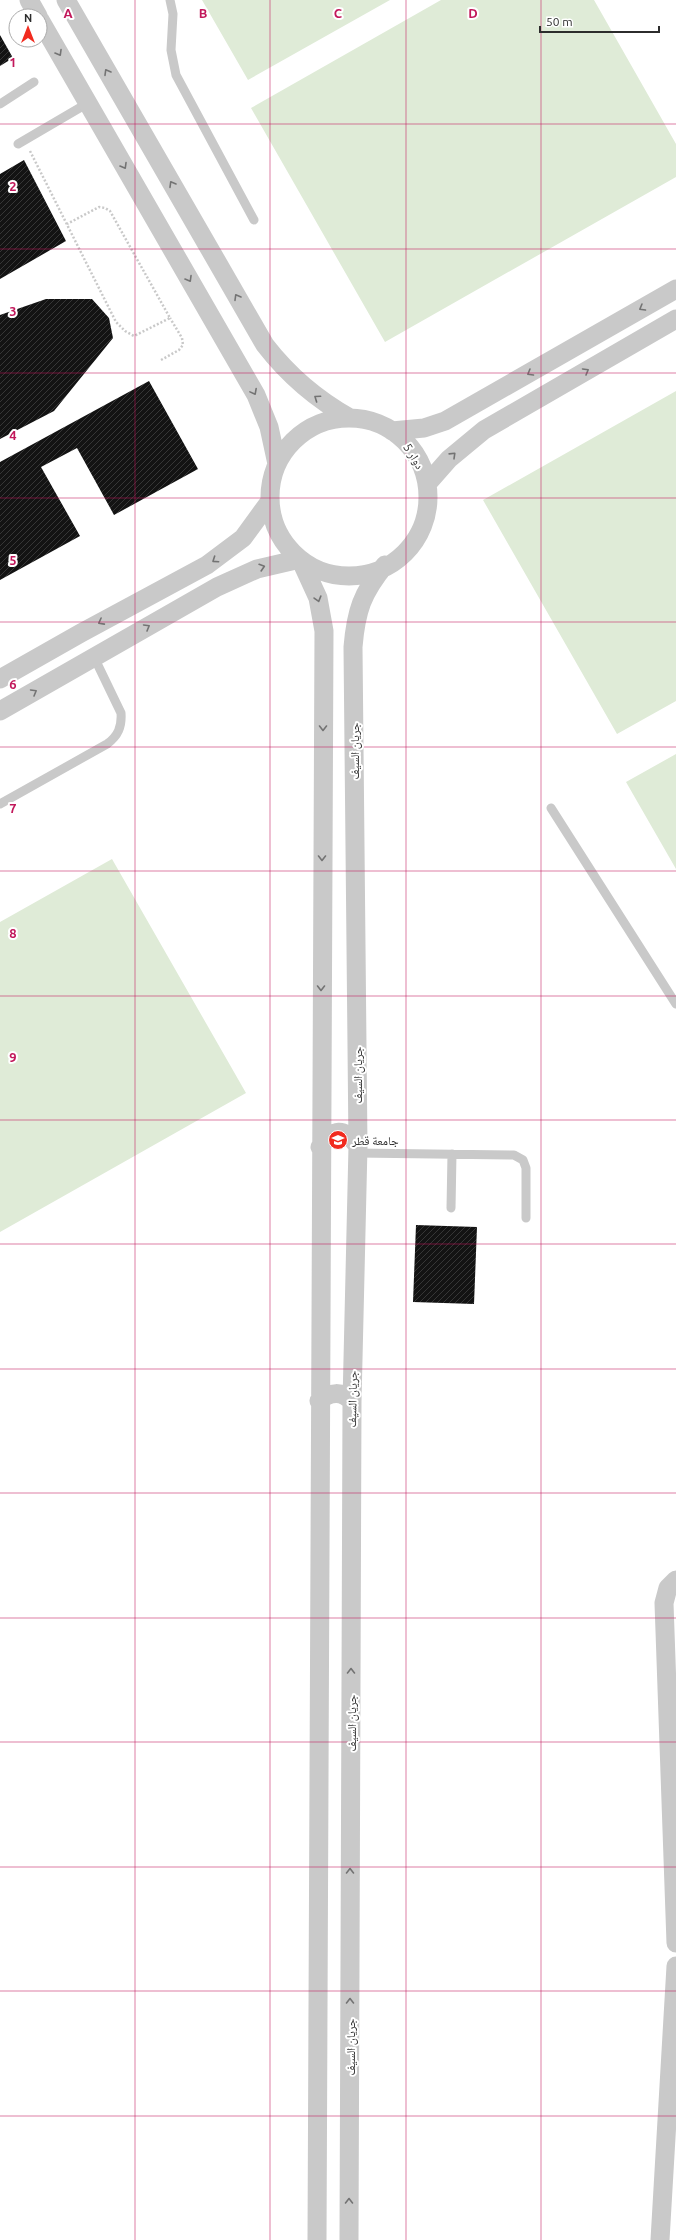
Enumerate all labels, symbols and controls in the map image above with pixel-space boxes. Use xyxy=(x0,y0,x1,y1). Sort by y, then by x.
text: A xyxy=(63,6,73,20)
text: B xyxy=(199,6,208,20)
text: C xyxy=(334,6,343,20)
text: D xyxy=(468,6,478,20)
north arrow xyxy=(8,8,48,48)
scale bar xyxy=(540,8,659,34)
text: N xyxy=(24,12,32,24)
text: 50 m xyxy=(546,15,573,28)
one-way arrow xyxy=(55,49,62,57)
text: 1 xyxy=(9,55,17,69)
one-way arrow xyxy=(104,68,111,76)
one-way arrow xyxy=(120,162,127,169)
text: 2 xyxy=(9,179,17,193)
one-way arrow xyxy=(169,181,176,188)
one-way arrow xyxy=(185,275,192,282)
one-way arrow xyxy=(234,294,241,301)
text: 3 xyxy=(9,304,17,318)
one-way arrow xyxy=(639,304,646,311)
one-way arrow xyxy=(582,368,589,375)
one-way arrow xyxy=(527,369,534,376)
one-way arrow xyxy=(249,387,256,395)
one-way arrow xyxy=(314,395,321,402)
text: 4 xyxy=(9,428,17,442)
street label: دوار 5 xyxy=(401,441,427,471)
one-way arrow xyxy=(448,452,456,460)
text: 5 xyxy=(9,553,17,567)
one-way arrow xyxy=(212,555,219,562)
one-way arrow xyxy=(258,564,265,572)
one-way arrow xyxy=(313,595,322,602)
one-way arrow xyxy=(97,617,105,625)
one-way arrow xyxy=(143,624,150,632)
text: 6 xyxy=(9,677,17,691)
one-way arrow xyxy=(30,689,37,696)
street label: جريان السيف xyxy=(348,722,362,779)
one-way arrow xyxy=(319,725,327,731)
text: 7 xyxy=(9,801,17,815)
one-way arrow xyxy=(318,855,326,861)
text: 8 xyxy=(9,926,17,940)
one-way arrow xyxy=(317,985,325,991)
street label: جريان السيف xyxy=(351,1046,365,1103)
text: 9 xyxy=(9,1050,17,1064)
school or university icon: جامعة قطر xyxy=(327,1129,349,1151)
place label: جامعة قطر xyxy=(351,1134,399,1148)
street label: جريان السيف xyxy=(345,1370,360,1428)
one-way arrow xyxy=(347,1668,355,1674)
street label: جريان السيف xyxy=(345,1694,359,1751)
one-way arrow xyxy=(346,1868,354,1874)
one-way arrow xyxy=(346,1998,354,2004)
street label: جريان السيف xyxy=(344,2018,358,2075)
one-way arrow xyxy=(345,2198,353,2204)

